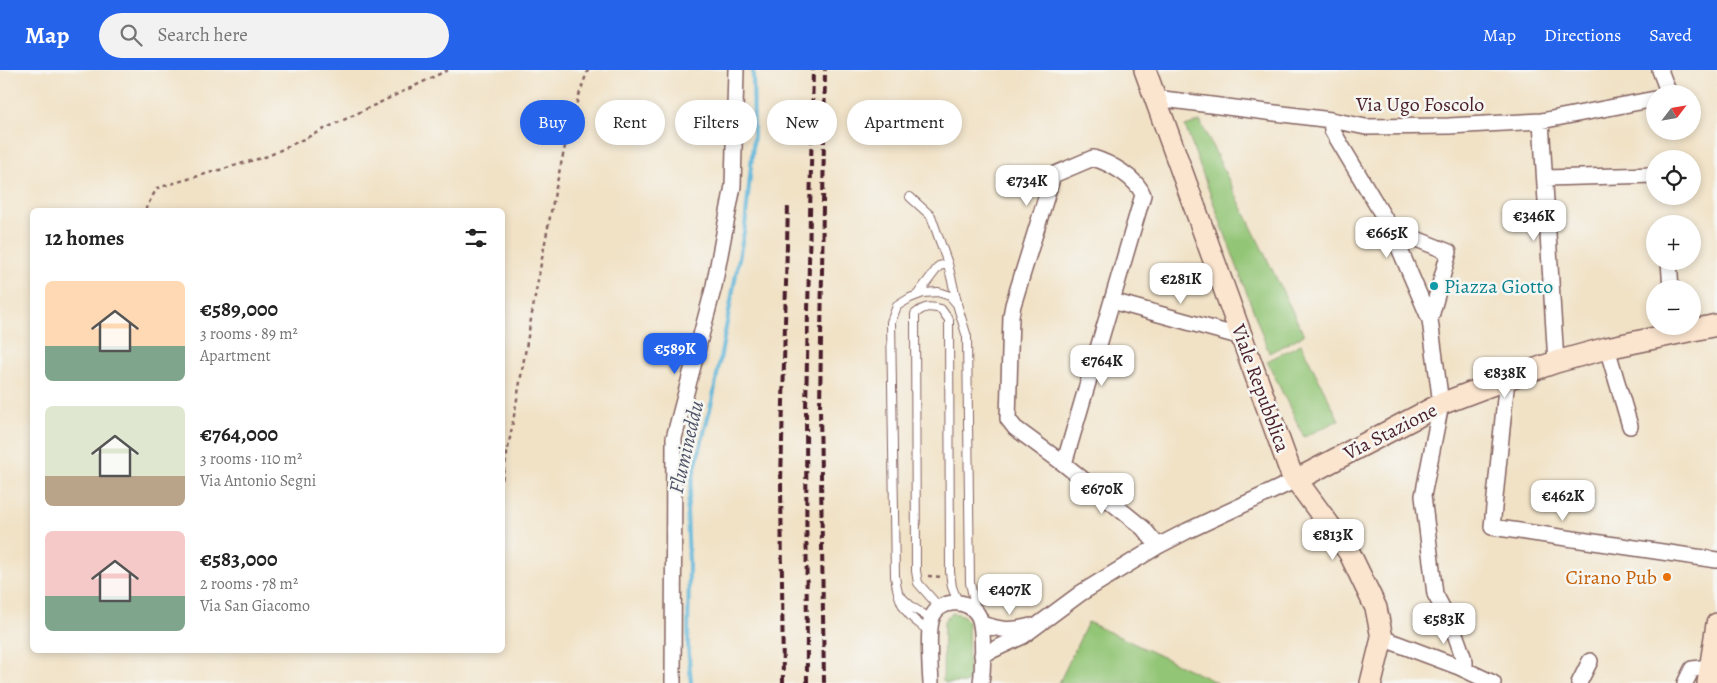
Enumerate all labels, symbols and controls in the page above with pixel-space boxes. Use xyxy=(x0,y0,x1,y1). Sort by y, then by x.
search box xyxy=(99,13,449,58)
text: Map xyxy=(25,19,69,51)
icon: search xyxy=(117,21,145,49)
text: Search here xyxy=(157,22,248,48)
text: Map xyxy=(1483,23,1516,47)
text: Directions xyxy=(1544,23,1621,47)
text: Saved xyxy=(1649,23,1692,47)
north arrow xyxy=(1646,85,1701,140)
map controls xyxy=(1646,85,1701,335)
street label: Via Ugo Foscolo xyxy=(1355,91,1484,118)
chip: Buy xyxy=(520,100,585,145)
chip: Rent xyxy=(595,100,665,145)
chip: Filters xyxy=(675,100,757,145)
chip: New xyxy=(767,100,837,145)
chip: Apartment xyxy=(847,100,962,145)
button: locate xyxy=(1646,150,1701,205)
pin: €734K xyxy=(992,164,1062,207)
text: €734K xyxy=(1007,170,1047,192)
pin: €346K xyxy=(1499,200,1569,242)
text: €346K xyxy=(1513,205,1555,227)
button: + xyxy=(1646,215,1701,270)
pin: €665K xyxy=(1352,216,1422,259)
text: €665K xyxy=(1366,222,1408,244)
text: 12 homes xyxy=(45,224,124,252)
icon: filters xyxy=(462,224,490,252)
pin: €281K xyxy=(1146,262,1216,305)
text: €281K xyxy=(1161,268,1201,290)
place label: Piazza Giotto xyxy=(1444,273,1553,300)
marker: Piazza Giotto xyxy=(1428,280,1440,292)
button: − xyxy=(1646,280,1701,335)
text: €589,000 xyxy=(200,295,278,323)
icon: home xyxy=(85,301,145,361)
street label: Viale Repubblica xyxy=(1224,319,1296,457)
text: 3 rooms · 89 m² xyxy=(200,323,298,345)
pin: €589K xyxy=(640,332,710,375)
text: €589K xyxy=(654,338,696,360)
pin: €764K xyxy=(1067,344,1137,387)
text: Apartment xyxy=(200,345,271,367)
text: €764K xyxy=(1081,350,1123,372)
pin: €838K xyxy=(1470,356,1540,399)
text: €838K xyxy=(1484,362,1526,384)
street label: Via Stazione xyxy=(1338,396,1442,467)
water label: Flumineddu xyxy=(662,398,710,496)
text: €764,000 xyxy=(200,420,278,448)
icon: home xyxy=(85,426,145,486)
text: 3 rooms · 110 m² xyxy=(200,448,302,470)
text: Via Antonio Segni xyxy=(200,470,316,492)
pin: €670K xyxy=(1067,472,1137,515)
text: €670K xyxy=(1081,478,1123,500)
pin: €462K xyxy=(1528,480,1598,522)
text: €462K xyxy=(1542,485,1584,507)
pin: €813K xyxy=(1298,518,1368,561)
text: €813K xyxy=(1313,524,1353,546)
text: €583,000 xyxy=(200,545,277,573)
icon: home xyxy=(85,551,145,611)
place label: Cirano Pub xyxy=(1566,564,1657,591)
marker: Cirano Pub xyxy=(1661,571,1673,583)
text: 2 rooms · 78 m² xyxy=(200,573,298,595)
pin: €407K xyxy=(975,574,1045,616)
text: €407K xyxy=(989,579,1031,601)
text: Via San Giacomo xyxy=(200,595,310,617)
pin: €583K xyxy=(1409,602,1479,645)
text: €583K xyxy=(1423,608,1465,630)

